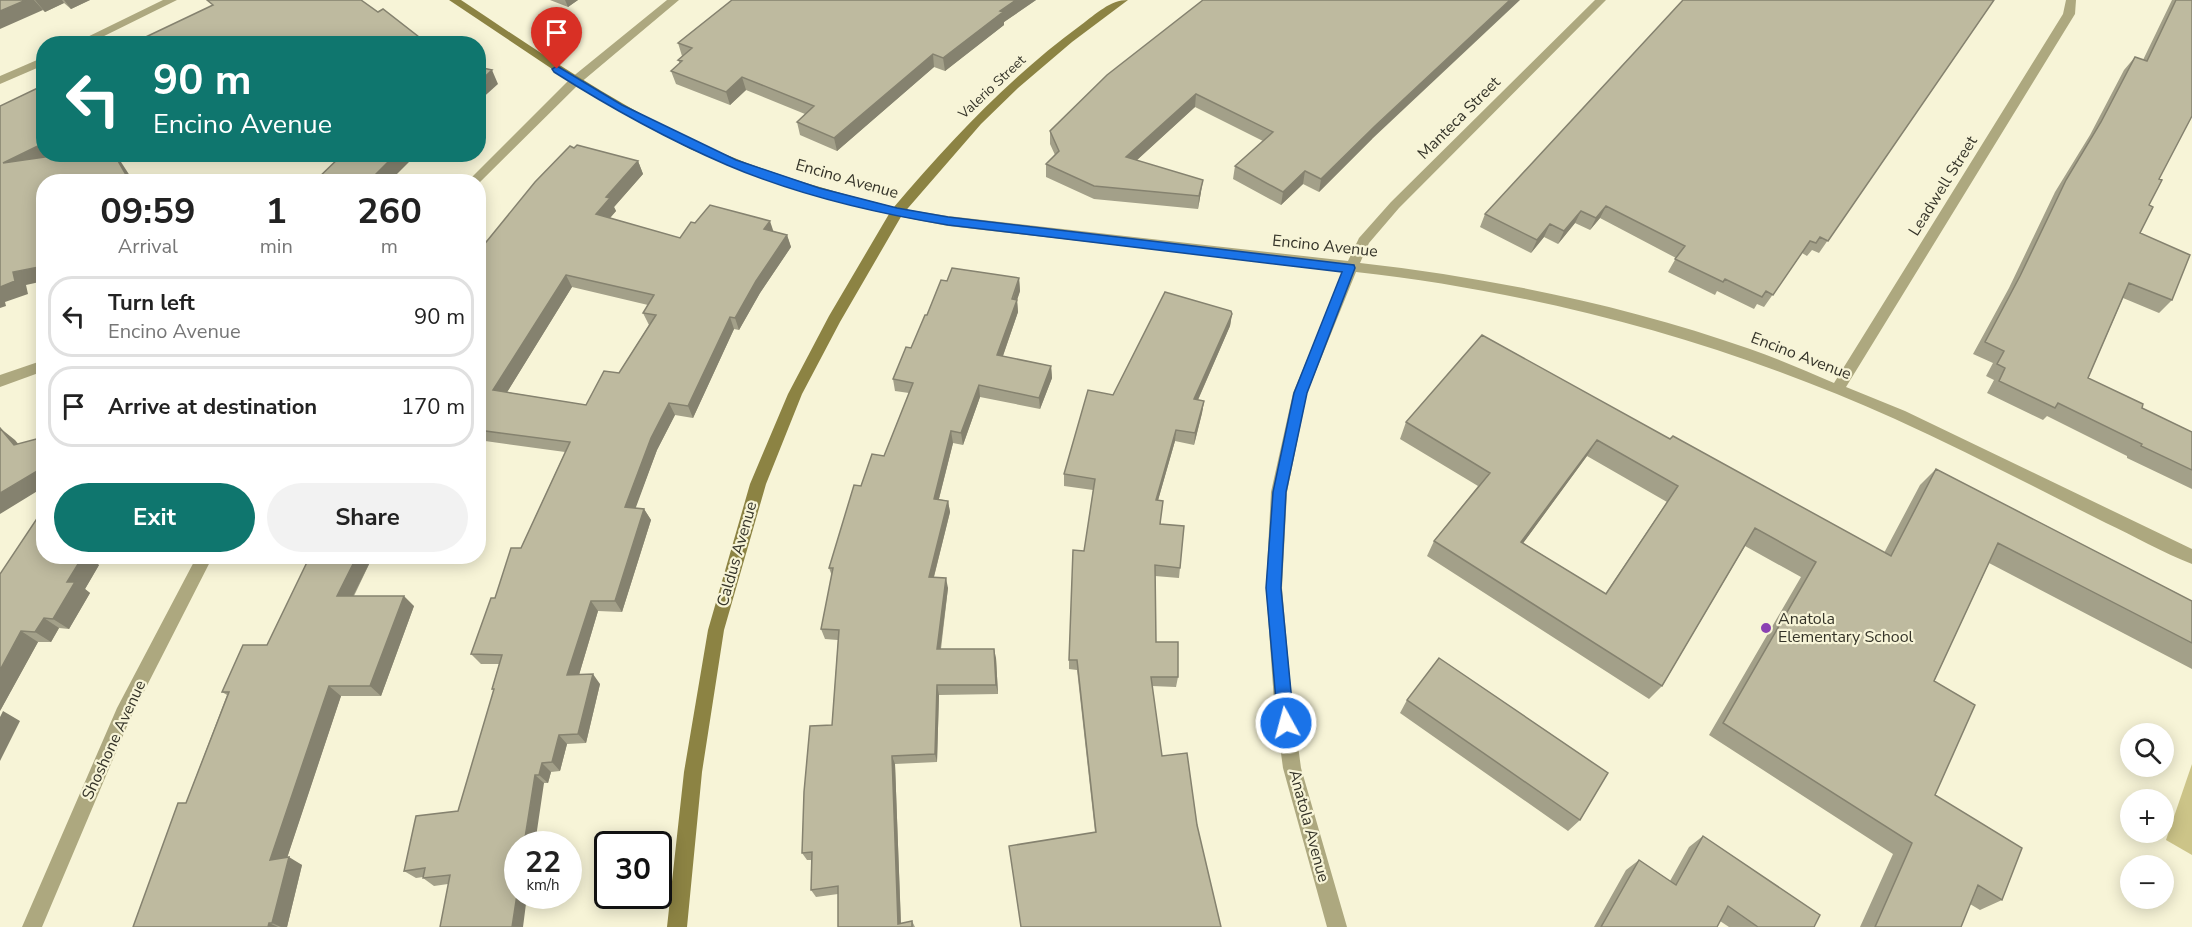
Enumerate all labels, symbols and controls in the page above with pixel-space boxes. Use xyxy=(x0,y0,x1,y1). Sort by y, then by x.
pin xyxy=(531,7,582,69)
icon: arrive xyxy=(540,16,573,49)
street label: Valerio Street xyxy=(953,51,1030,124)
text: 90 m xyxy=(153,52,252,109)
icon: left xyxy=(54,60,132,138)
street label: Manteca Street xyxy=(1413,71,1506,164)
text: Encino Avenue xyxy=(153,106,332,143)
street label: Leadwell Street xyxy=(1903,131,1983,240)
street label: Encino Avenue xyxy=(793,154,901,204)
text: 09:59 xyxy=(100,187,196,236)
text: 1 xyxy=(265,187,287,236)
text: 260 xyxy=(357,187,422,236)
street label: Encino Avenue xyxy=(1271,230,1379,262)
text: Arrival xyxy=(118,233,178,260)
text: min xyxy=(260,233,293,260)
text: m xyxy=(381,233,398,260)
text: Turn left xyxy=(108,288,195,318)
icon: left xyxy=(57,300,90,333)
text: 90 m xyxy=(414,302,465,332)
text: Encino Avenue xyxy=(108,318,241,345)
street label: Encino Avenue xyxy=(1748,327,1854,385)
icon: arrive xyxy=(57,390,90,423)
text: Arrive at destination xyxy=(108,392,317,422)
text: 170 m xyxy=(401,392,465,422)
button: Exit xyxy=(54,483,255,552)
button: Share xyxy=(267,483,468,552)
street label: Caldus Avenue xyxy=(712,499,762,609)
place label: Anatola Elementary School xyxy=(1778,608,1914,648)
marker: Anatola Elementary School xyxy=(1759,621,1773,635)
street label: Shoshone Avenue xyxy=(77,677,151,803)
position arrow xyxy=(1254,691,1318,755)
map controls xyxy=(2120,723,2174,909)
button: search xyxy=(2120,723,2174,777)
street label: Anatola Avenue xyxy=(1283,767,1335,885)
button: + xyxy=(2120,789,2174,843)
speed limit sign: 30 xyxy=(594,831,672,909)
text: 22 xyxy=(525,842,561,883)
button: − xyxy=(2120,855,2174,909)
text: km/h xyxy=(526,875,560,895)

